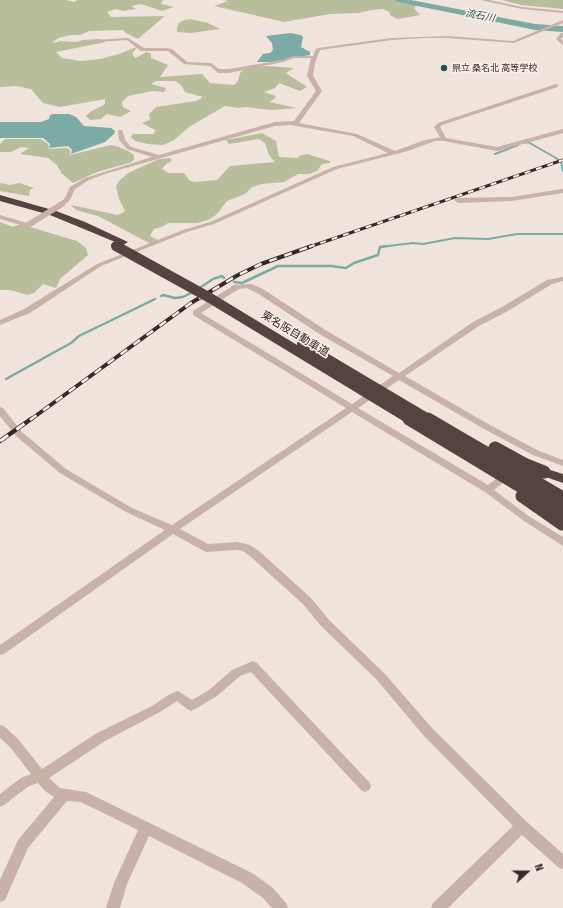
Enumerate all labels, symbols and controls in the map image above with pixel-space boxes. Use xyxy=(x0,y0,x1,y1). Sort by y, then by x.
water label: 流石川 xyxy=(464,7,496,25)
marker: 県立 桑名北 高等学校 xyxy=(439,63,449,73)
place label: 県立 桑名北 高等学校 xyxy=(452,63,537,73)
street label: 東名阪自動車道 xyxy=(259,309,331,359)
north arrow xyxy=(507,852,547,892)
text: N xyxy=(531,862,546,873)

